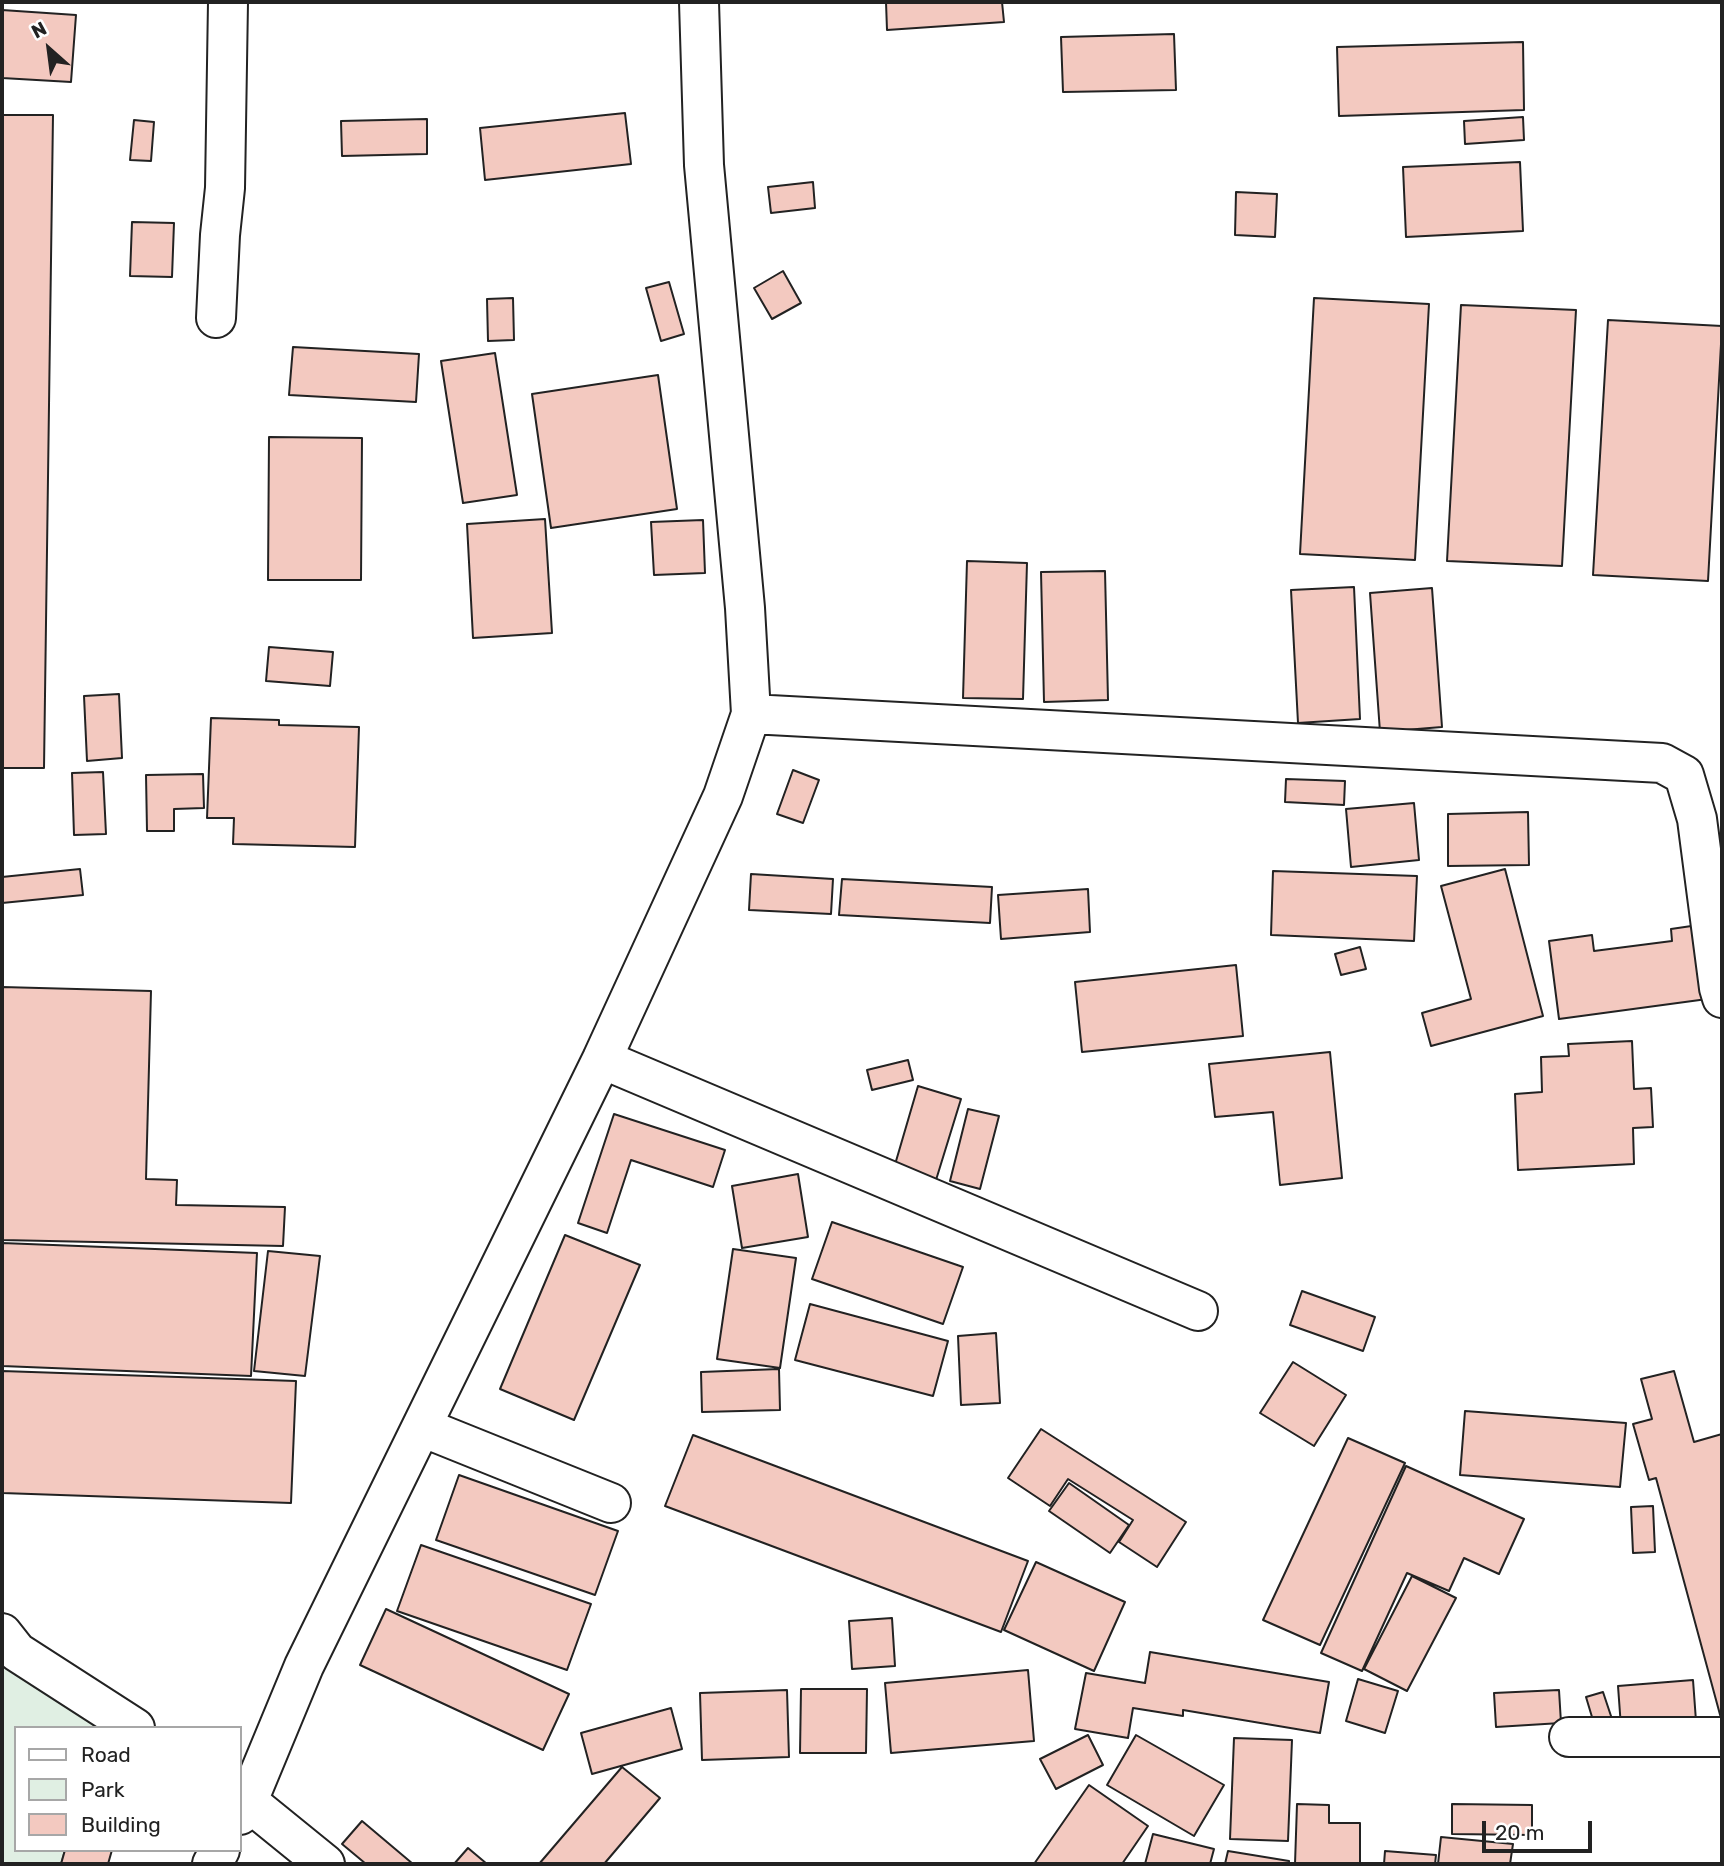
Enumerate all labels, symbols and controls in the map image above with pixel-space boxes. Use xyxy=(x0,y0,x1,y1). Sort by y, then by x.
north arrow xyxy=(14,14,84,84)
text: N xyxy=(27,17,50,43)
legend xyxy=(14,1726,242,1852)
text: Road xyxy=(81,1742,131,1767)
text: Park xyxy=(81,1777,125,1802)
scale bar xyxy=(1486,1806,1596,1850)
text: Building xyxy=(81,1812,161,1837)
text: 20 m xyxy=(1495,1820,1544,1845)

